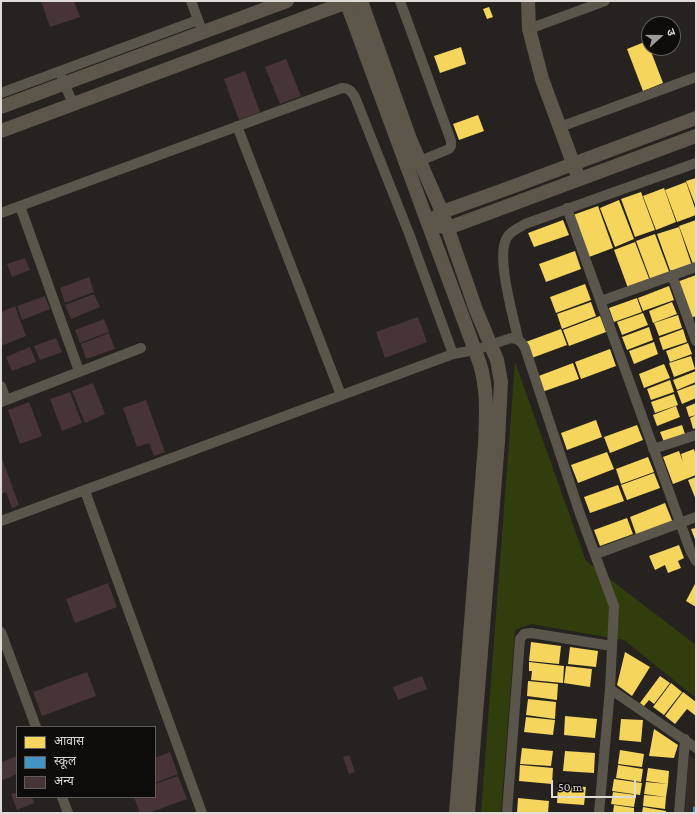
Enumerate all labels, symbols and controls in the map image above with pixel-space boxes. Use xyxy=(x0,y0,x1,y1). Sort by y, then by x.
north arrow xyxy=(641,16,681,56)
text: उ xyxy=(665,27,678,37)
legend xyxy=(16,726,156,798)
text: आवास xyxy=(54,734,84,748)
text: स्कूल xyxy=(54,754,76,768)
scale bar xyxy=(553,772,638,798)
text: अन्य xyxy=(54,774,74,788)
text: 50 m xyxy=(558,780,582,794)

